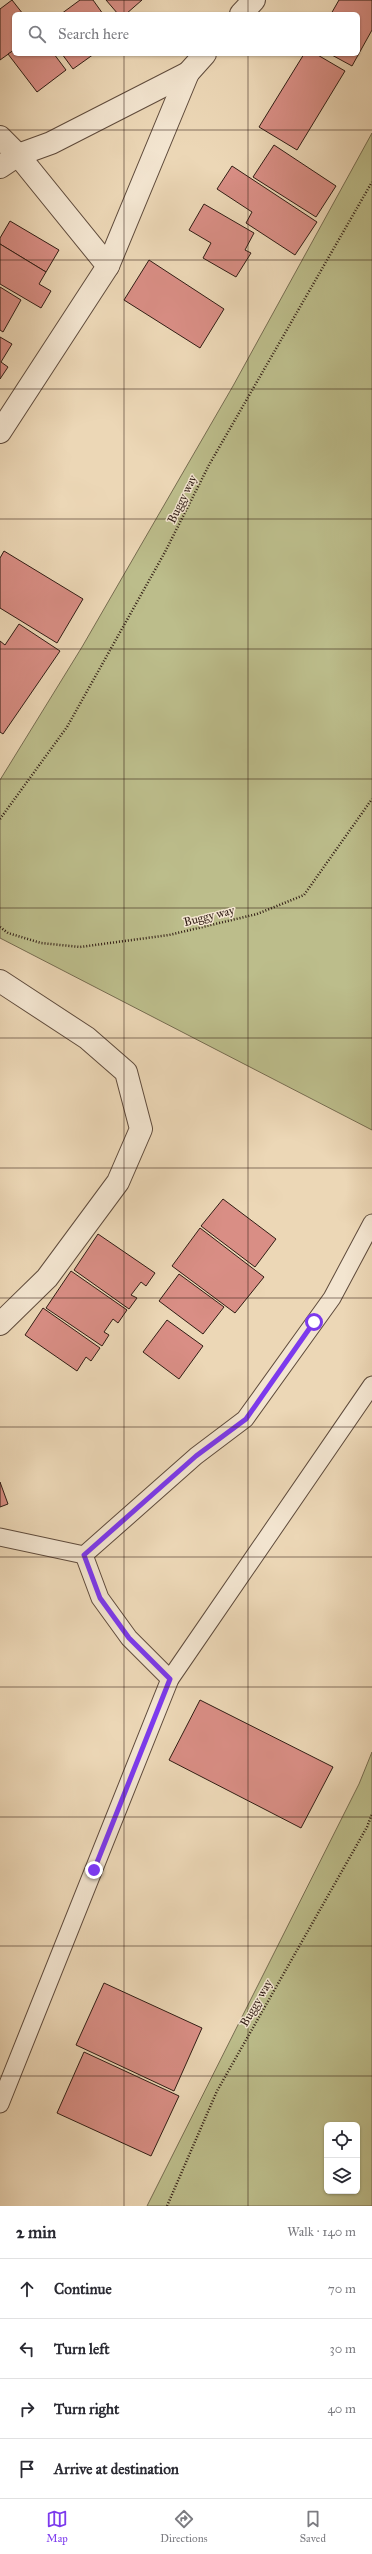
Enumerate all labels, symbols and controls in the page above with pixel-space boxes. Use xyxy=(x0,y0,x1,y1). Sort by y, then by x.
search box xyxy=(12,12,360,56)
icon: search xyxy=(26,23,48,45)
text: Search here xyxy=(58,25,129,43)
street label: Buggy way xyxy=(164,472,201,526)
street label: Buggy way xyxy=(182,903,237,930)
route start xyxy=(305,1313,323,1331)
route end xyxy=(85,1861,103,1879)
street label: Buggy way xyxy=(237,1977,276,2030)
map controls xyxy=(324,2122,360,2194)
button: locate xyxy=(324,2122,360,2158)
button: layers xyxy=(324,2158,360,2194)
text: 2 min xyxy=(16,2222,56,2243)
text: Walk · 140 m xyxy=(287,2224,356,2240)
icon: ahead xyxy=(16,2278,38,2300)
text: Continue xyxy=(54,2280,112,2298)
text: 70 m xyxy=(328,2281,356,2297)
icon: left xyxy=(16,2338,38,2360)
text: Turn left xyxy=(54,2340,110,2358)
text: 30 m xyxy=(330,2341,356,2357)
icon: right xyxy=(16,2398,38,2420)
text: Turn right xyxy=(54,2400,119,2418)
text: 40 m xyxy=(327,2401,356,2417)
icon: arrive xyxy=(16,2458,38,2480)
text: Arrive at destination xyxy=(54,2460,179,2478)
tab: Map xyxy=(46,2508,68,2545)
tab: Directions xyxy=(160,2508,208,2545)
tab: Saved xyxy=(300,2508,326,2545)

